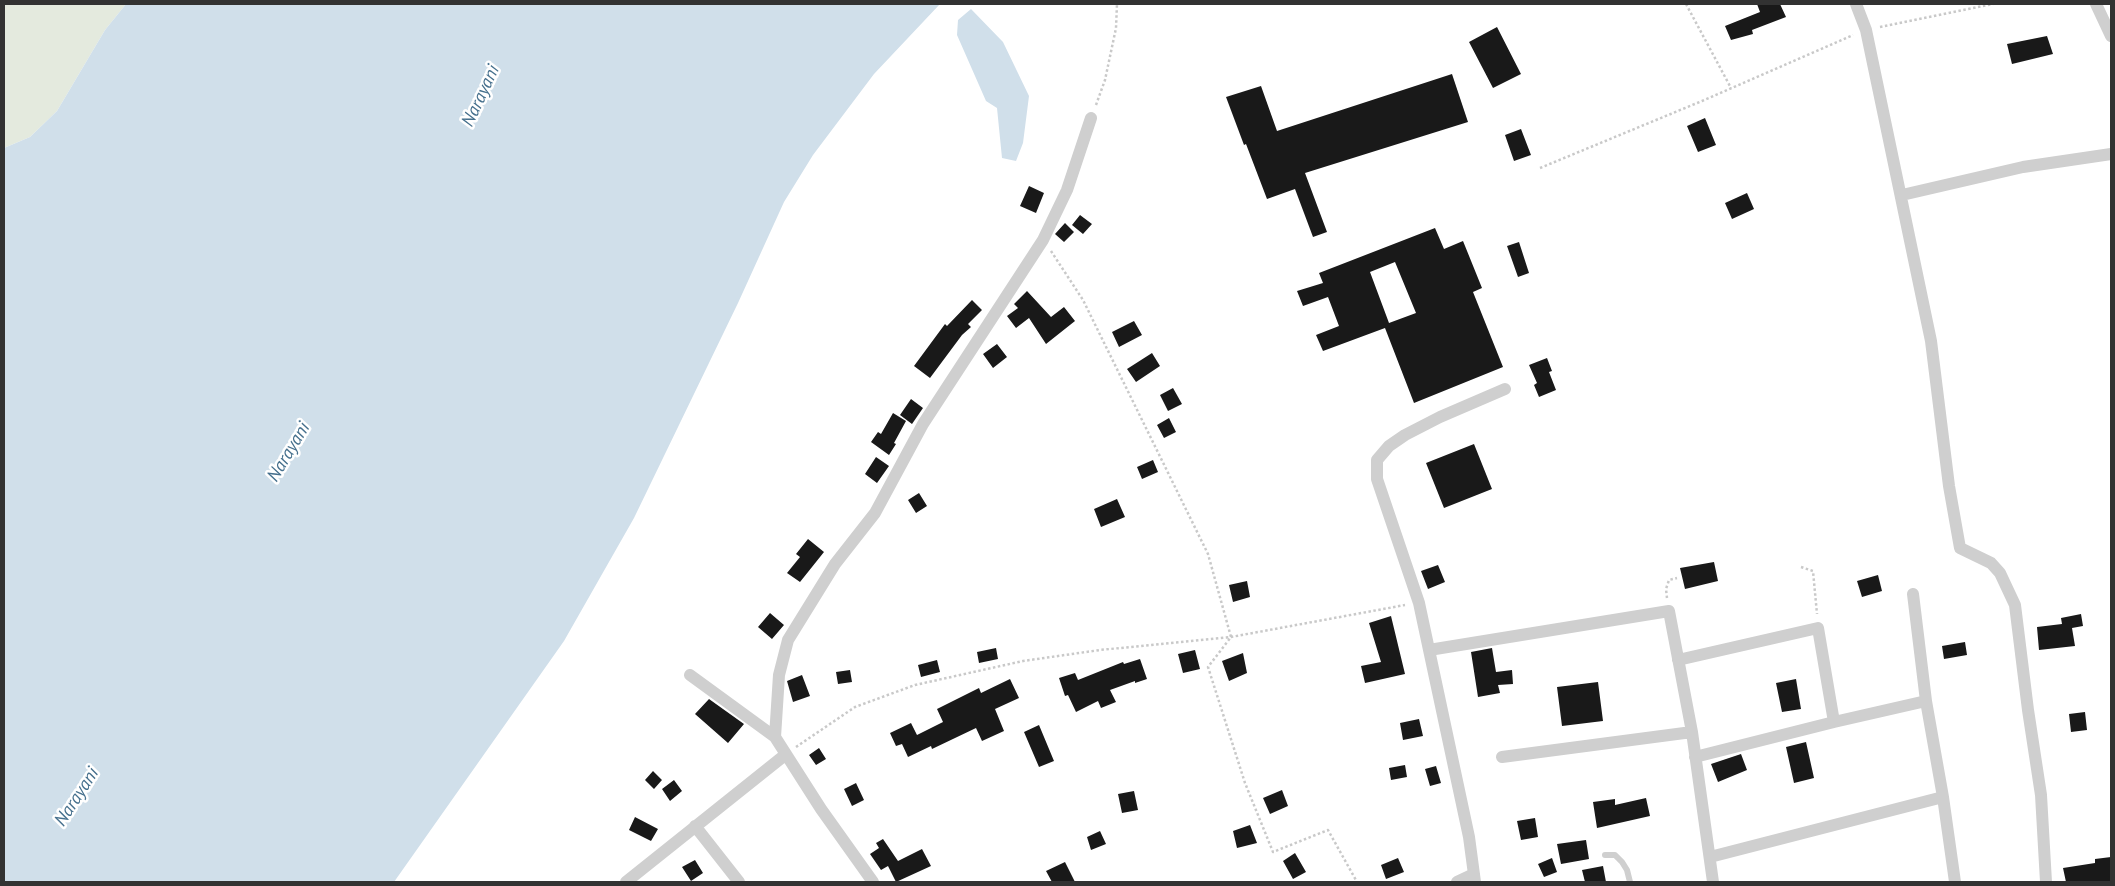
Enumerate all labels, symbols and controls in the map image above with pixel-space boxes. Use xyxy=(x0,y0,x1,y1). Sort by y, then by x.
water label: Narayani xyxy=(457,62,505,130)
water label: Narayani xyxy=(263,418,315,486)
water label: Narayani xyxy=(50,764,104,830)

